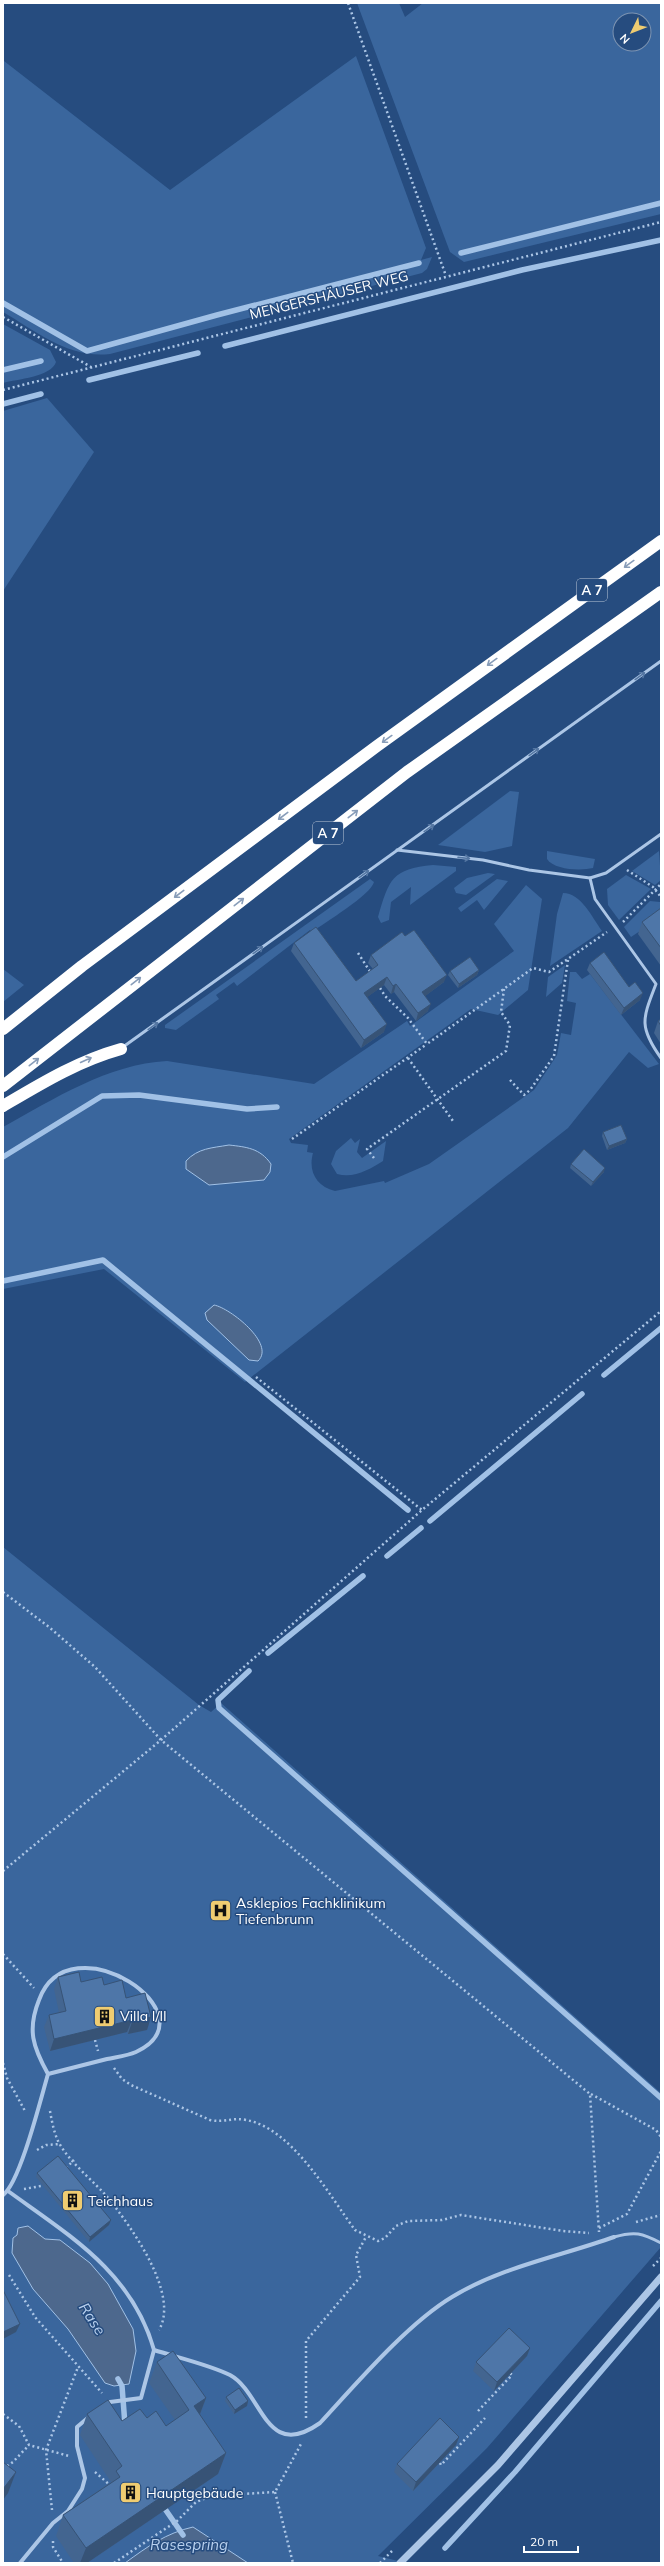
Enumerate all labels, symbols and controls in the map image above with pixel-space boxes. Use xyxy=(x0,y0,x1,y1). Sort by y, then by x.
north arrow xyxy=(612,12,652,52)
text: N xyxy=(617,31,633,47)
street label: MENGERSHÄUSER WEG xyxy=(248,267,410,323)
one-way arrow xyxy=(624,560,635,568)
road number: A 7 xyxy=(577,579,607,601)
one-way arrow xyxy=(487,658,498,666)
one-way arrow xyxy=(634,672,645,680)
one-way arrow xyxy=(382,735,393,743)
one-way arrow xyxy=(529,748,540,756)
one-way arrow xyxy=(347,809,358,818)
one-way arrow xyxy=(277,812,288,820)
road number: A 7 xyxy=(313,822,343,844)
one-way arrow xyxy=(423,823,434,832)
one-way arrow xyxy=(457,854,470,861)
one-way arrow xyxy=(358,870,369,878)
one-way arrow xyxy=(173,890,184,898)
one-way arrow xyxy=(233,897,244,906)
one-way arrow xyxy=(253,946,264,954)
one-way arrow xyxy=(130,977,141,985)
one-way arrow xyxy=(147,1022,158,1030)
one-way arrow xyxy=(79,1056,91,1063)
one-way arrow xyxy=(28,1057,39,1066)
place label: Asklepios Fachklinikum Tiefenbrunn xyxy=(236,1894,386,1928)
hospital icon: Asklepios Fachklinikum Tiefenbrunn xyxy=(207,1898,233,1924)
building icon: Villa I/II xyxy=(92,2003,118,2029)
place label: Villa I/II xyxy=(120,2007,167,2025)
building icon: Teichhaus xyxy=(59,2188,85,2214)
place label: Teichhaus xyxy=(88,2192,153,2210)
water label: Rase xyxy=(75,2299,110,2339)
building icon: Hauptgebäude xyxy=(117,2480,143,2506)
place label: Hauptgebäude xyxy=(146,2484,243,2502)
scale bar xyxy=(524,2528,578,2554)
text: 20 m xyxy=(530,2534,558,2549)
water label: Rasespring xyxy=(150,2535,228,2554)

